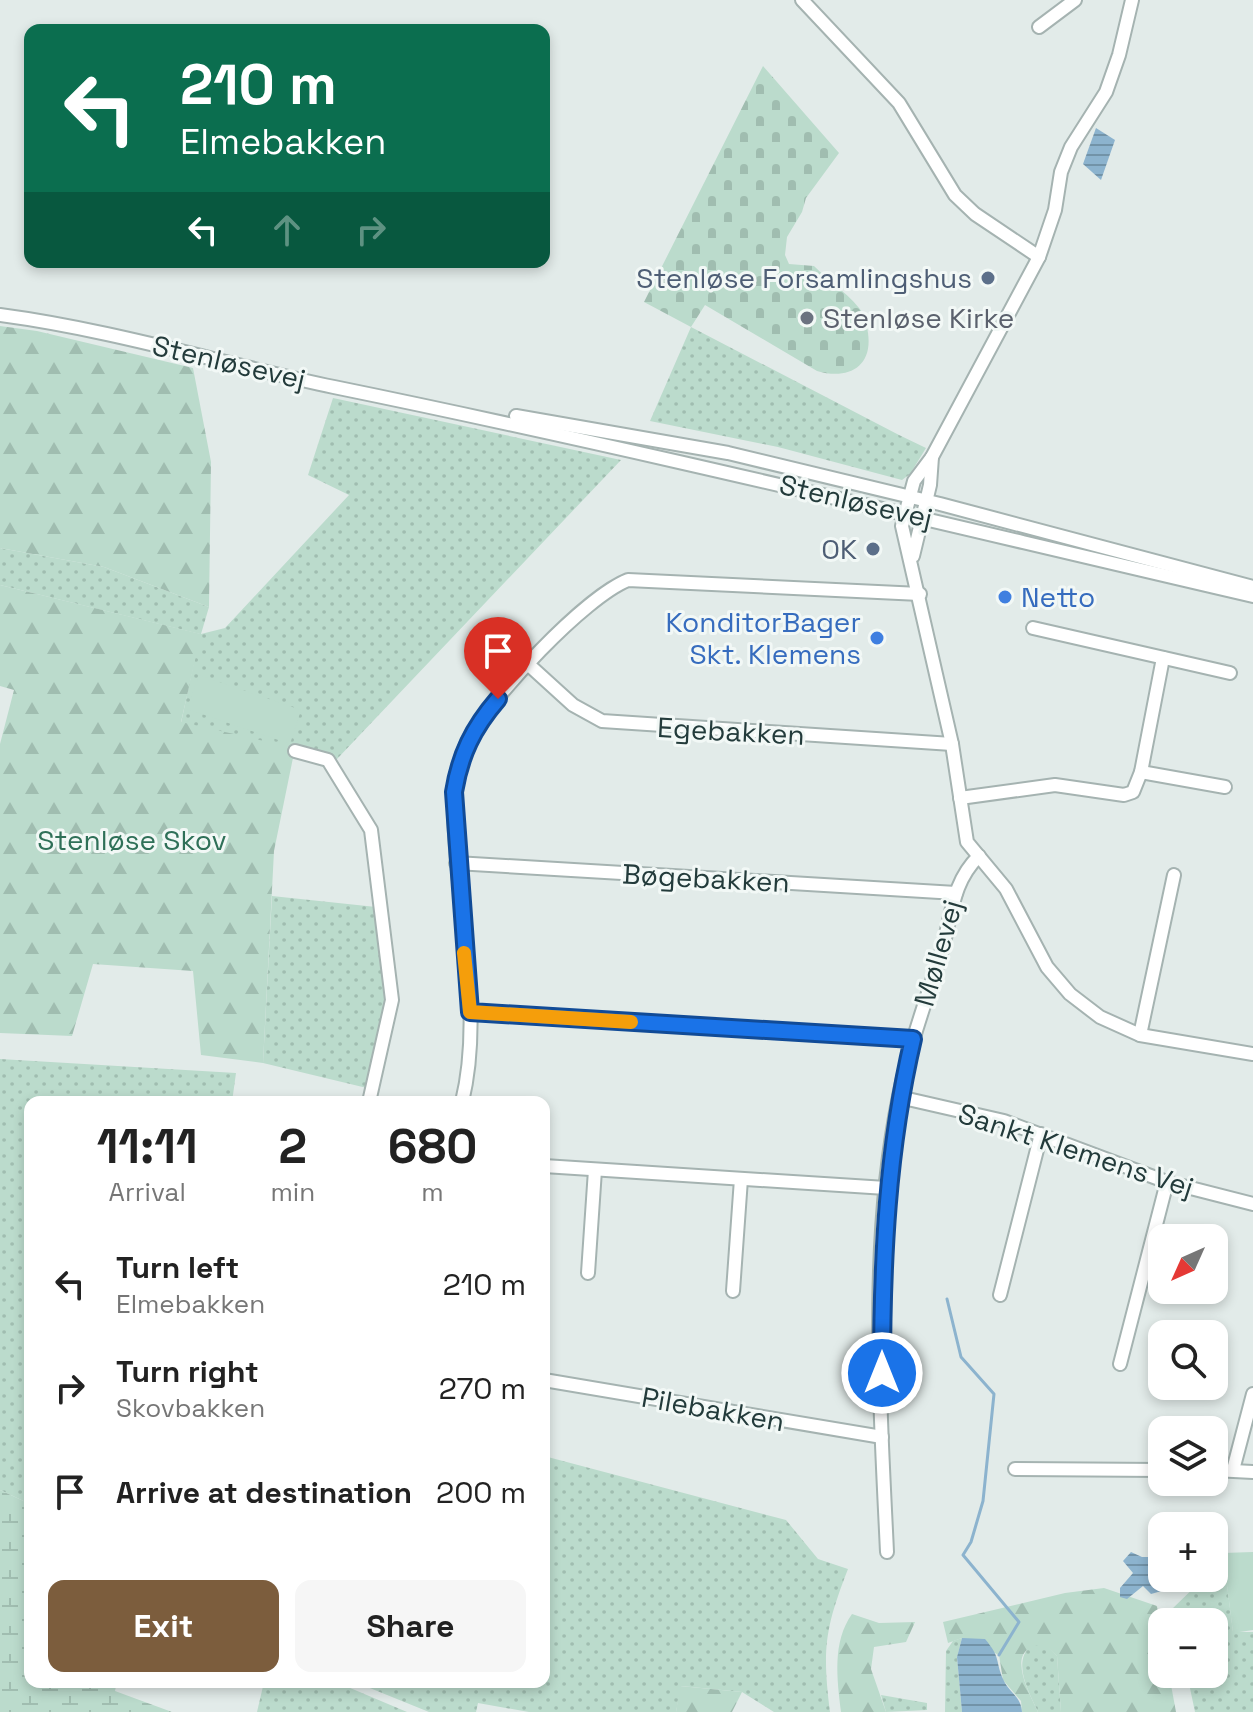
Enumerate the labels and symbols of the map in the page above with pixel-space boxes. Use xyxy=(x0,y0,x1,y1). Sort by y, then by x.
place label: Stenløse Forsamlingshus xyxy=(636,260,972,296)
marker: Stenløse Forsamlingshus xyxy=(979,269,997,287)
place label: Stenløse Kirke xyxy=(823,300,1014,336)
marker: Stenløse Kirke xyxy=(798,309,816,327)
street label: Stenløsevej xyxy=(149,327,309,397)
street label: Stenløsevej xyxy=(776,466,936,536)
place label: OK xyxy=(821,531,857,567)
marker: OK xyxy=(864,540,882,558)
place label: Netto xyxy=(1021,579,1095,615)
marker: Netto xyxy=(996,588,1014,606)
place label: KonditorBager Skt. Klemens xyxy=(666,604,861,672)
pin xyxy=(464,617,532,699)
marker: KonditorBager Skt. Klemens xyxy=(868,629,886,647)
street label: Egebakken xyxy=(656,709,806,753)
park label: Stenløse Skov xyxy=(37,822,227,858)
street label: Bøgebakken xyxy=(621,856,791,900)
street label: Møllevej xyxy=(906,896,970,1010)
street label: Sankt Klemens Vej xyxy=(954,1095,1198,1205)
north arrow xyxy=(1148,1224,1228,1304)
position arrow xyxy=(840,1331,924,1415)
street label: Pilebakken xyxy=(639,1379,787,1439)

